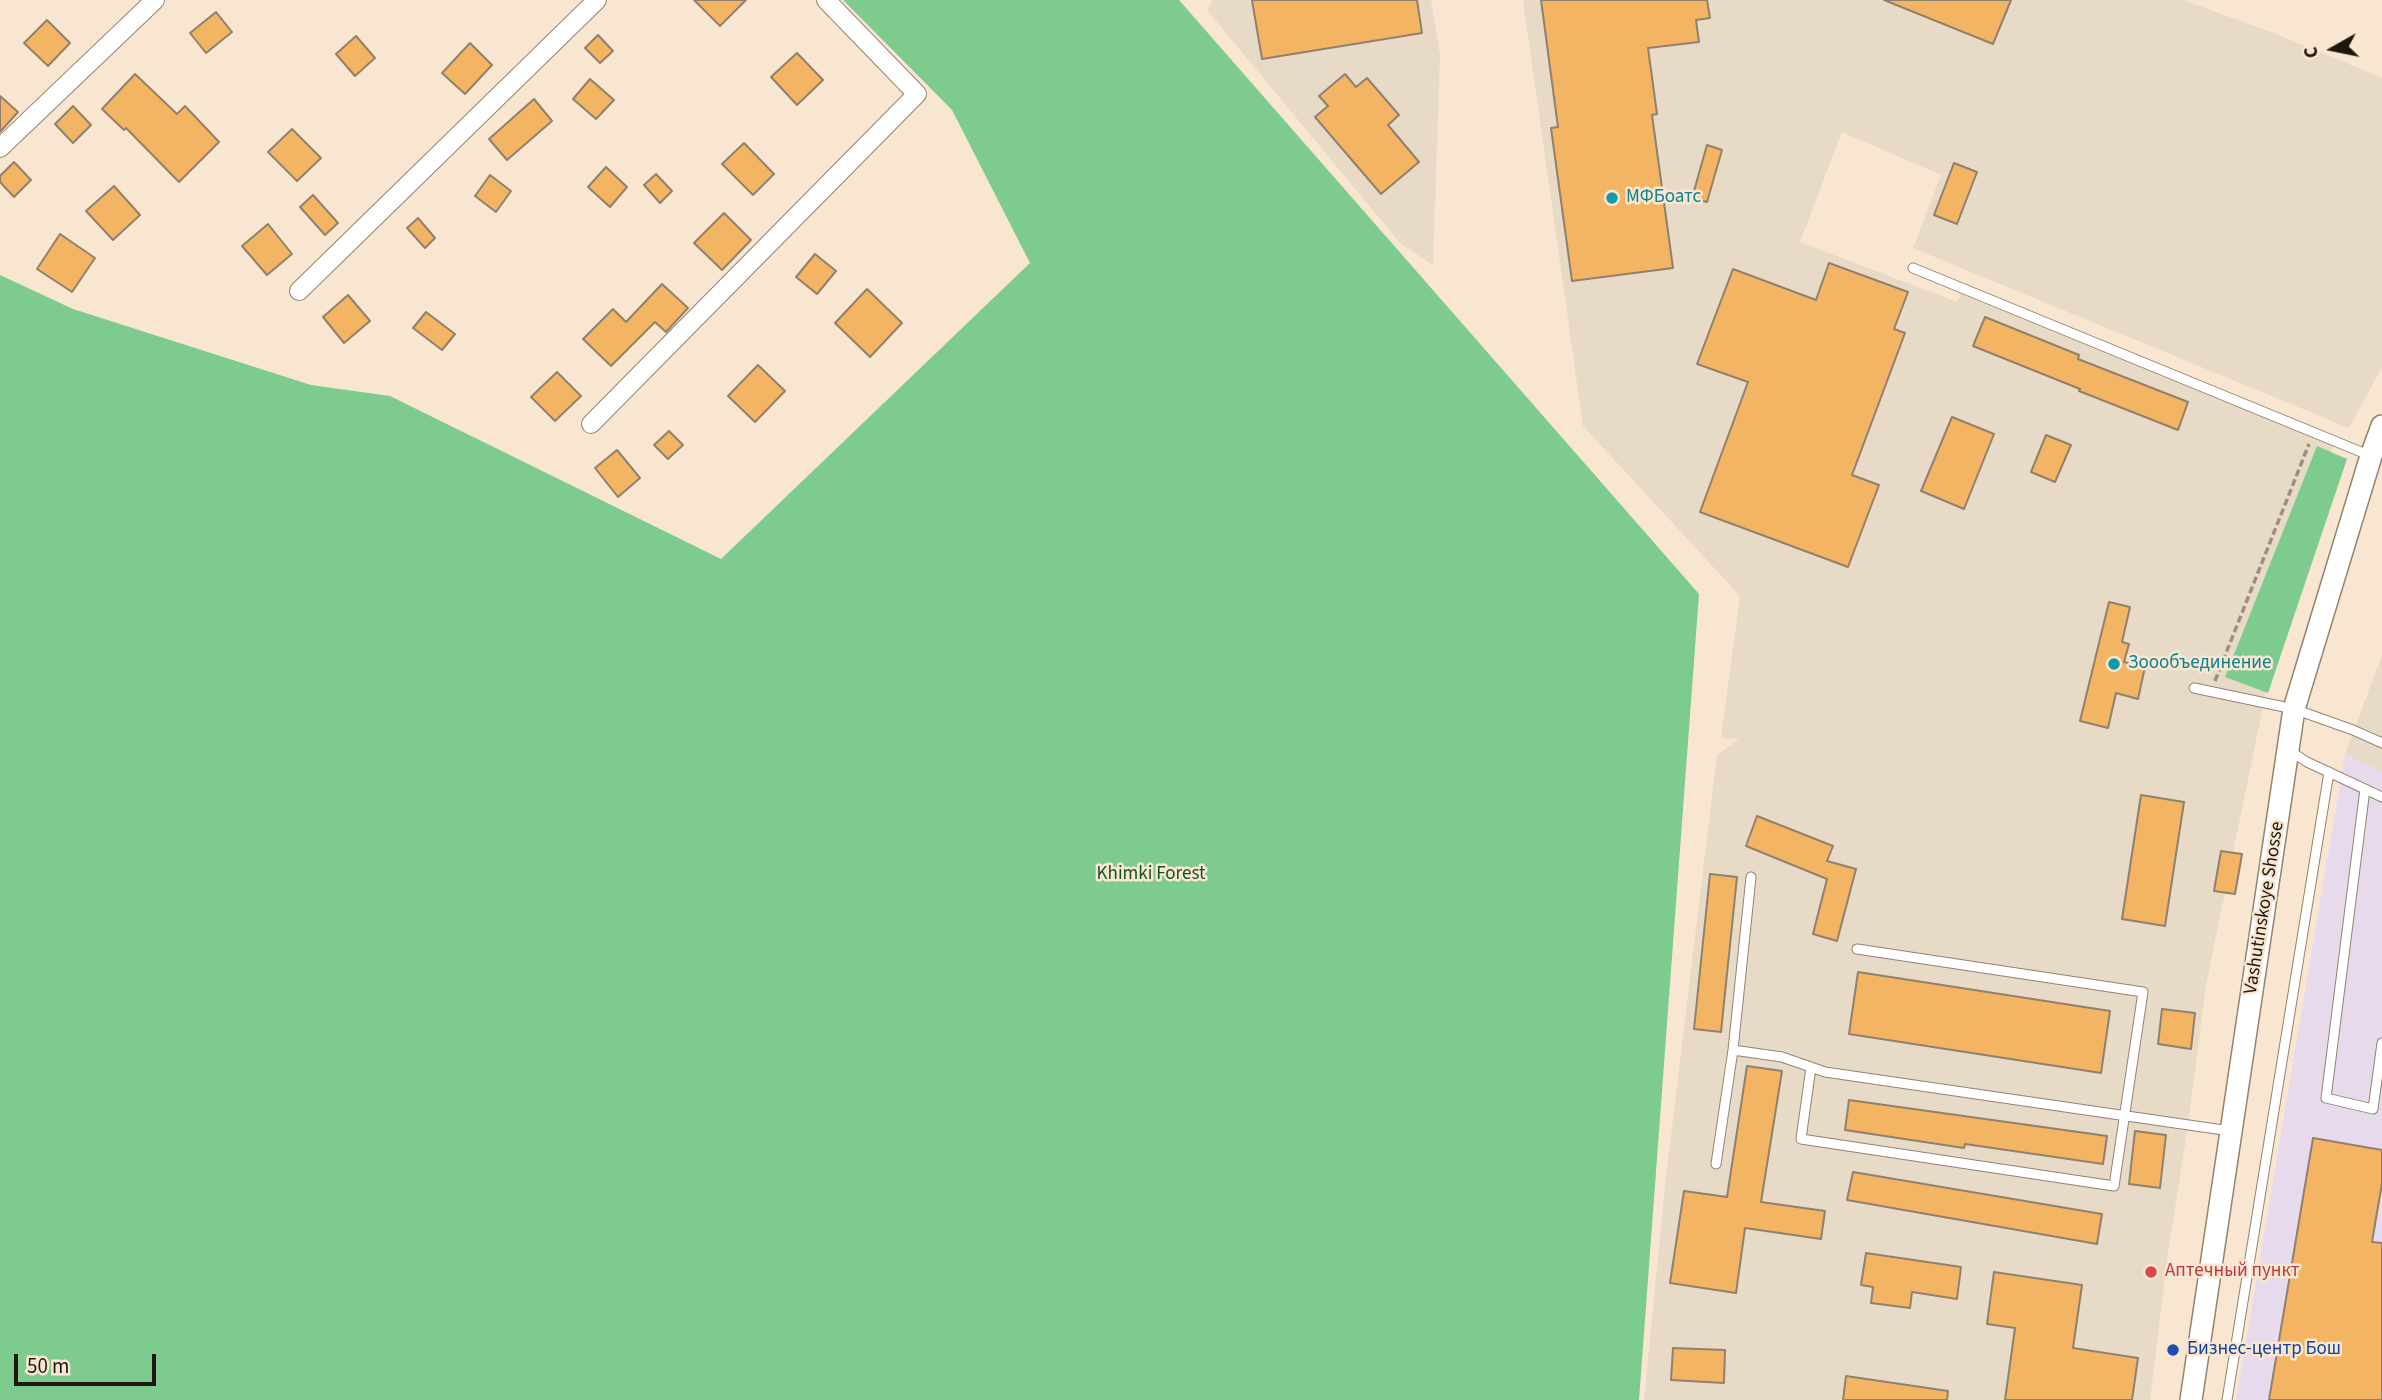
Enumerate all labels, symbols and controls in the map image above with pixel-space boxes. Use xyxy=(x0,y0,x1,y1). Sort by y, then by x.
north arrow xyxy=(2298,14,2368,84)
text: С xyxy=(2298,45,2326,60)
place label: МФБоатс xyxy=(1626,187,1701,209)
marker: МФБоатс xyxy=(1604,190,1620,206)
place label: Зоообъединение xyxy=(2128,653,2271,675)
marker: Зоообъединение xyxy=(2106,656,2122,672)
street label: Vashutinskoye Shosse xyxy=(2240,820,2290,996)
park label: Khimki Forest xyxy=(1097,864,1205,886)
place label: Аптечный пункт xyxy=(2165,1261,2299,1283)
marker: Аптечный пункт xyxy=(2143,1264,2159,1280)
place label: Бизнес-центр Бош xyxy=(2187,1339,2341,1361)
scale bar xyxy=(18,1340,159,1384)
marker: Бизнес-центр Бош xyxy=(2165,1342,2181,1358)
text: 50 m xyxy=(27,1351,69,1381)

